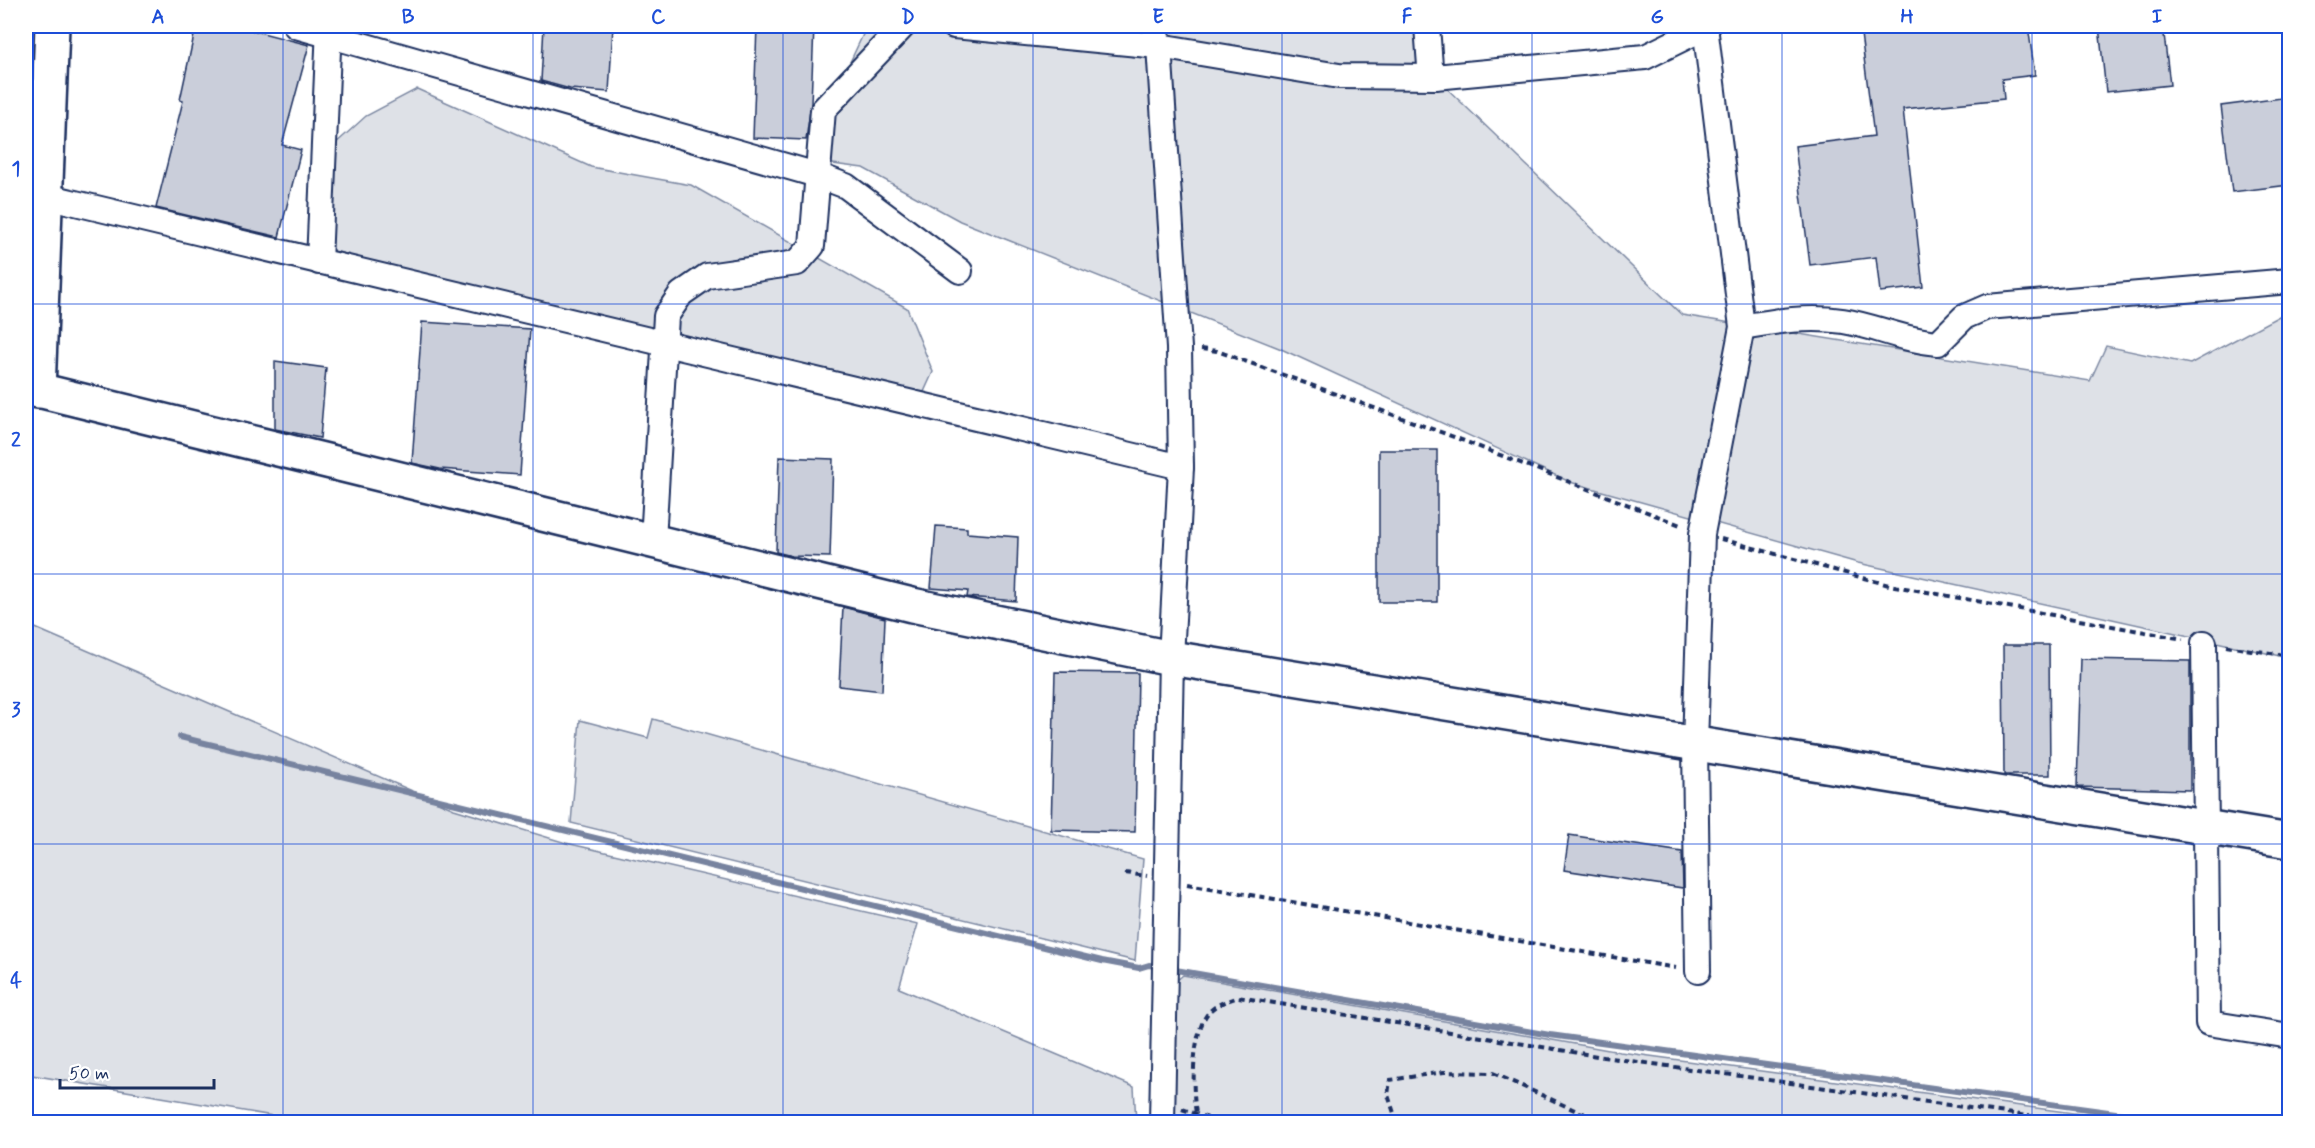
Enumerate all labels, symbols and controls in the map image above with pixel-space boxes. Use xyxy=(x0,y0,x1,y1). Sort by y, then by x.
text: A xyxy=(151,4,165,31)
text: B xyxy=(402,4,415,31)
text: C xyxy=(651,4,666,31)
text: D xyxy=(901,4,915,31)
text: E xyxy=(1152,4,1164,31)
text: F xyxy=(1402,4,1413,31)
text: G xyxy=(1650,4,1664,31)
text: H xyxy=(1900,4,1914,31)
text: I xyxy=(2152,4,2162,31)
text: 1 xyxy=(12,156,20,183)
text: 2 xyxy=(11,427,21,454)
text: 3 xyxy=(11,697,21,724)
text: 4 xyxy=(10,968,22,995)
scale bar xyxy=(60,1052,214,1090)
text: 50 m xyxy=(69,1062,109,1086)

